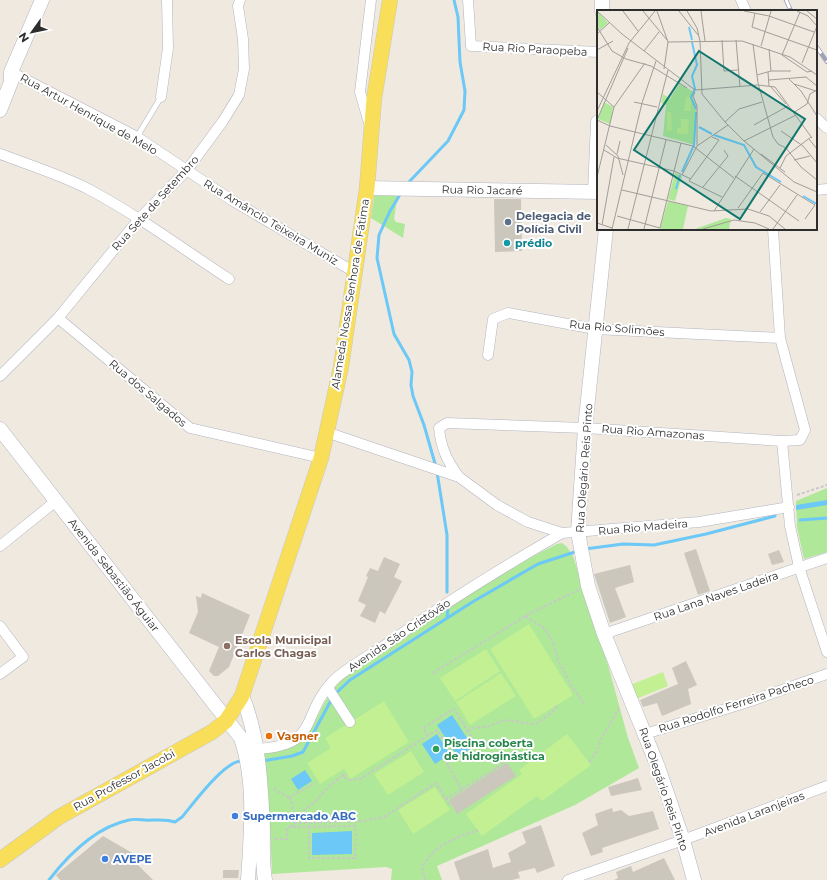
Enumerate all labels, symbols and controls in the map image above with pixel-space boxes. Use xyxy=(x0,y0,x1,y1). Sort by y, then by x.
inset map xyxy=(597,10,817,230)
north arrow xyxy=(12,12,52,52)
text: N xyxy=(15,30,32,45)
street label: Rua Rio Paraopeba xyxy=(482,39,588,59)
street label: Rua Artur Henrique de Melo xyxy=(18,70,160,158)
street label: Rua Sete de Setembro xyxy=(108,152,202,254)
street label: Rua Amâncio Teixeira Muniz xyxy=(201,176,341,268)
street label: Rua Rio Jacaré xyxy=(441,182,523,198)
street label: Alameda Nossa Senhora de Fátima xyxy=(328,198,372,390)
place label: Delegacia de Polícia Civil xyxy=(516,209,591,236)
marker: Delegacia de Polícia Civil xyxy=(503,217,513,227)
place label: prédio xyxy=(515,236,552,250)
marker: prédio xyxy=(502,238,512,248)
street label: Rua Rio Solimões xyxy=(569,317,666,339)
street label: Rua dos Salgados xyxy=(106,356,190,430)
street label: Rua Olegário Reis Pinto xyxy=(572,403,596,533)
street label: Rua Rio Amazonas xyxy=(601,421,706,443)
street label: Avenida Sebastião Águiar xyxy=(65,515,163,635)
street label: Rua Rio Madeira xyxy=(598,516,688,538)
street label: Rua Lana Naves Ladeira xyxy=(652,568,780,624)
street label: Avenida São Cristóvão xyxy=(345,595,453,675)
place label: Escola Municipal Carlos Chagas xyxy=(235,633,331,660)
marker: Escola Municipal Carlos Chagas xyxy=(222,641,232,651)
street label: Rua Rodolfo Ferreira Pacheco xyxy=(656,672,816,736)
street label: Rua Olegário Reis Pinto xyxy=(636,725,692,853)
place label: Vagner xyxy=(276,729,319,743)
marker: Vagner xyxy=(264,731,274,741)
place label: Piscina coberta de hidroginástica xyxy=(444,736,545,763)
marker: Piscina coberta de hidroginástica xyxy=(431,744,441,754)
street label: Rua Professor Jacobi xyxy=(71,746,177,814)
street label: Avenida Laranjeiras xyxy=(702,788,807,840)
place label: Supermercado ABC xyxy=(243,809,356,823)
marker: Supermercado ABC xyxy=(230,811,240,821)
place label: AVEPE xyxy=(112,852,152,866)
marker: AVEPE xyxy=(100,854,110,864)

